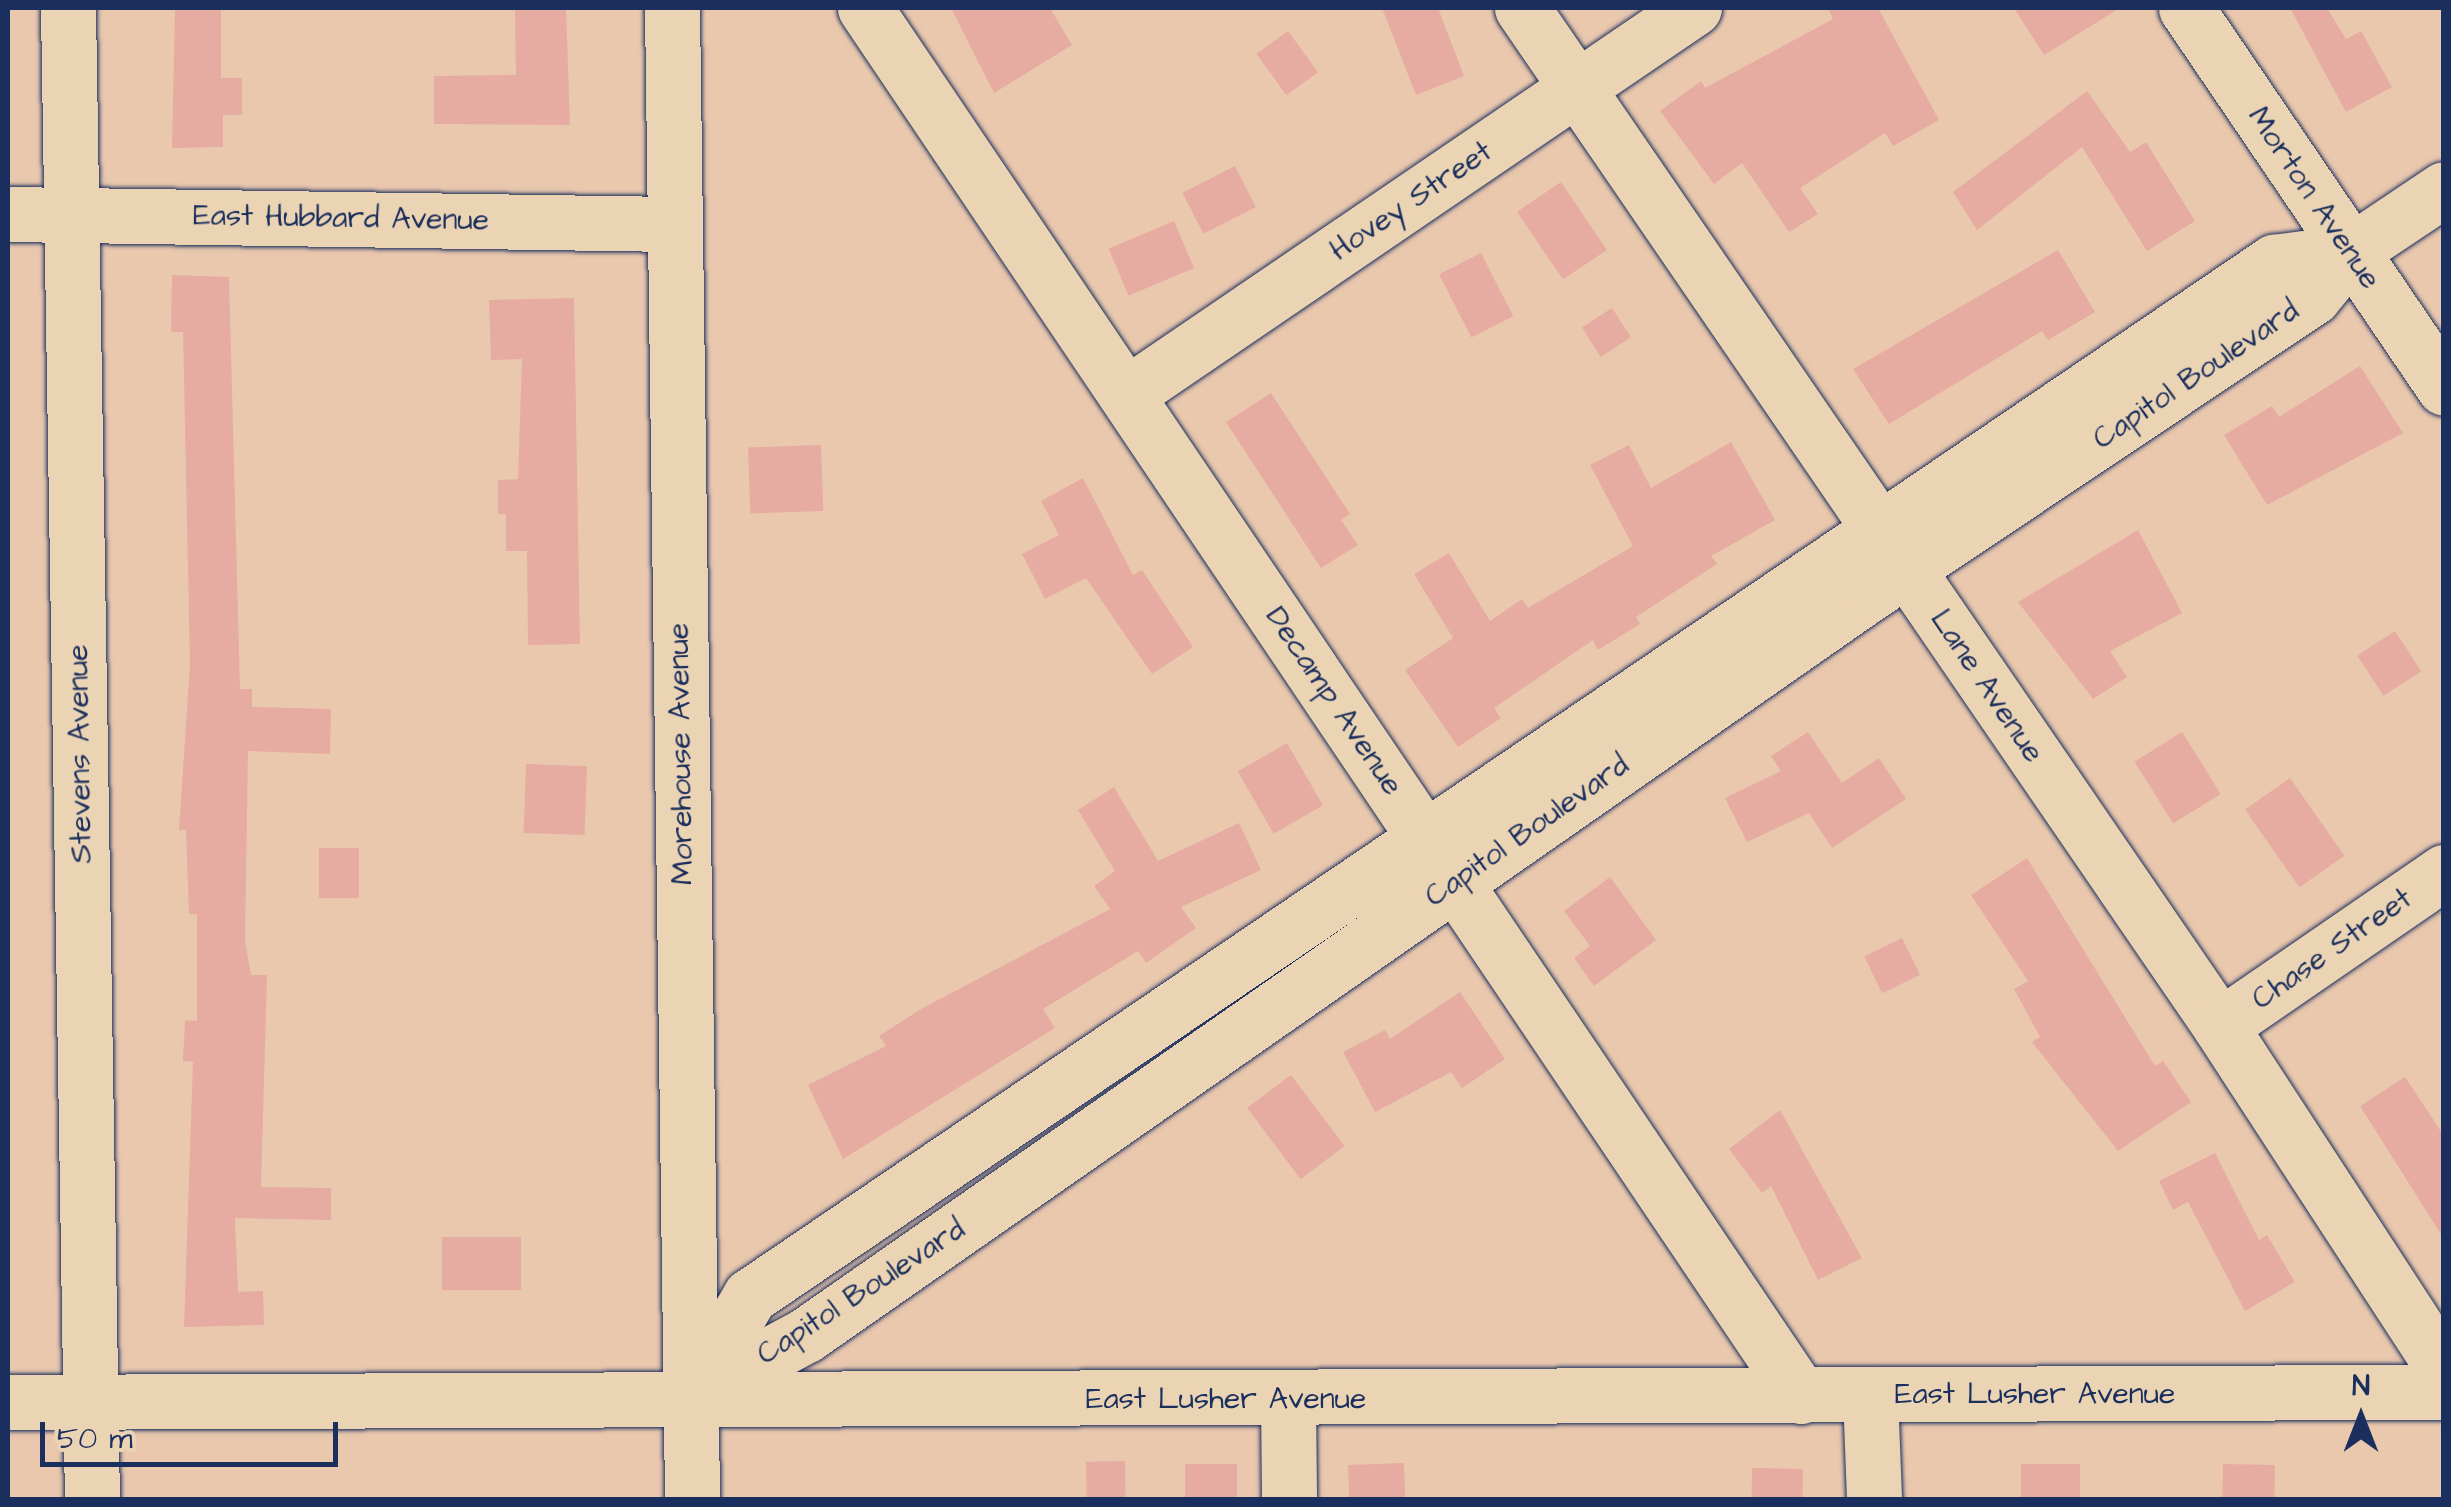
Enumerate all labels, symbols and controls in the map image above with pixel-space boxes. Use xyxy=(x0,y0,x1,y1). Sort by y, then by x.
street label: Morton Avenue xyxy=(2240,100,2388,296)
street label: Hovey Street xyxy=(1323,134,1499,268)
street label: East Hubbard Avenue xyxy=(193,197,489,239)
street label: Capitol Boulevard xyxy=(2086,293,2306,457)
street label: Decamp Avenue xyxy=(1258,600,1410,802)
street label: Lane Avenue xyxy=(1923,603,2051,769)
street label: Morehouse Avenue xyxy=(661,623,701,885)
street label: Stevens Avenue xyxy=(60,644,100,864)
street label: Capitol Boulevard xyxy=(1418,747,1636,915)
street label: Chase Street xyxy=(2245,881,2419,1017)
street label: Capitol Boulevard xyxy=(750,1211,972,1373)
north arrow xyxy=(2311,1367,2411,1467)
text: N xyxy=(2352,1367,2370,1406)
street label: East Lusher Avenue xyxy=(1895,1376,2175,1412)
street label: East Lusher Avenue xyxy=(1086,1381,1366,1417)
scale bar xyxy=(45,1402,342,1464)
text: 50 m xyxy=(57,1418,133,1460)

